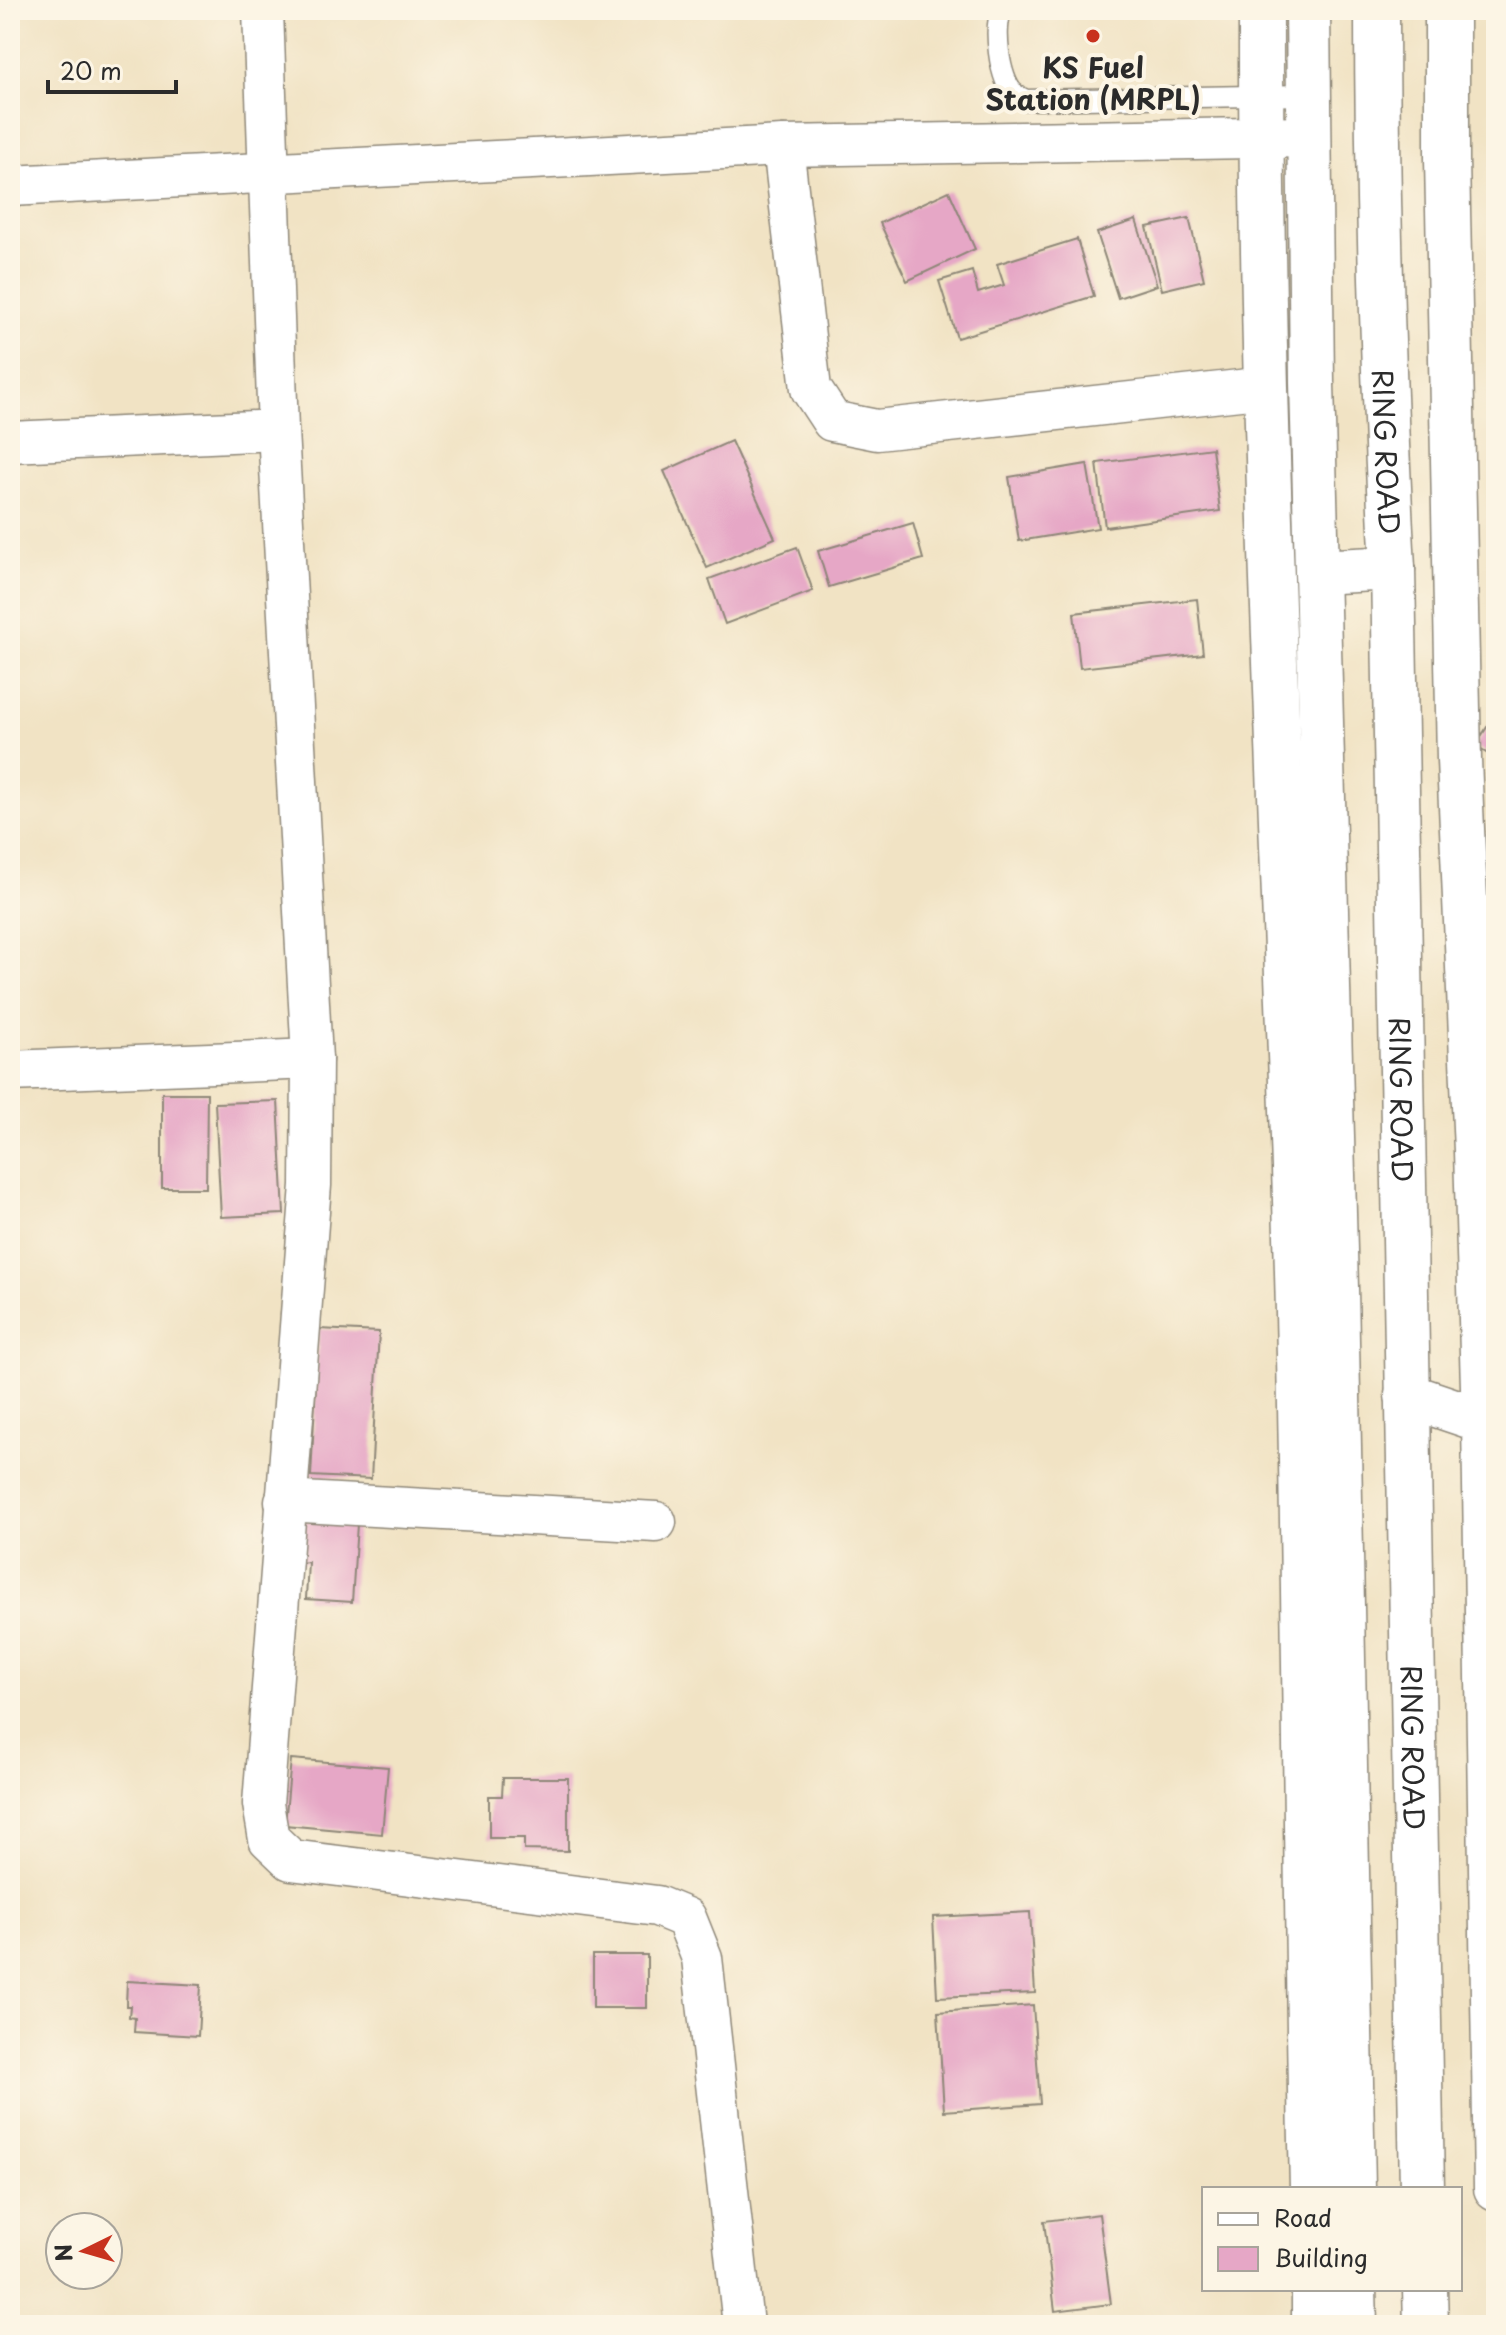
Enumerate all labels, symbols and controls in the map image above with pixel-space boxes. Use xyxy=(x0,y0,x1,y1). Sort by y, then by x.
marker: KS Fuel Station (MRPL) xyxy=(1084,27,1102,45)
scale bar xyxy=(48,44,176,94)
place label: KS Fuel Station (MRPL) xyxy=(985,45,1201,120)
text: 20 m xyxy=(60,52,122,88)
street label: RING ROAD xyxy=(1362,369,1413,535)
street label: RING ROAD xyxy=(1380,1017,1425,1183)
street label: RING ROAD xyxy=(1391,1665,1437,1830)
legend xyxy=(1202,2187,1462,2291)
text: Road xyxy=(1274,2199,1332,2235)
north arrow xyxy=(44,2211,124,2291)
text: Building xyxy=(1274,2239,1368,2275)
text: N xyxy=(45,2243,80,2263)

